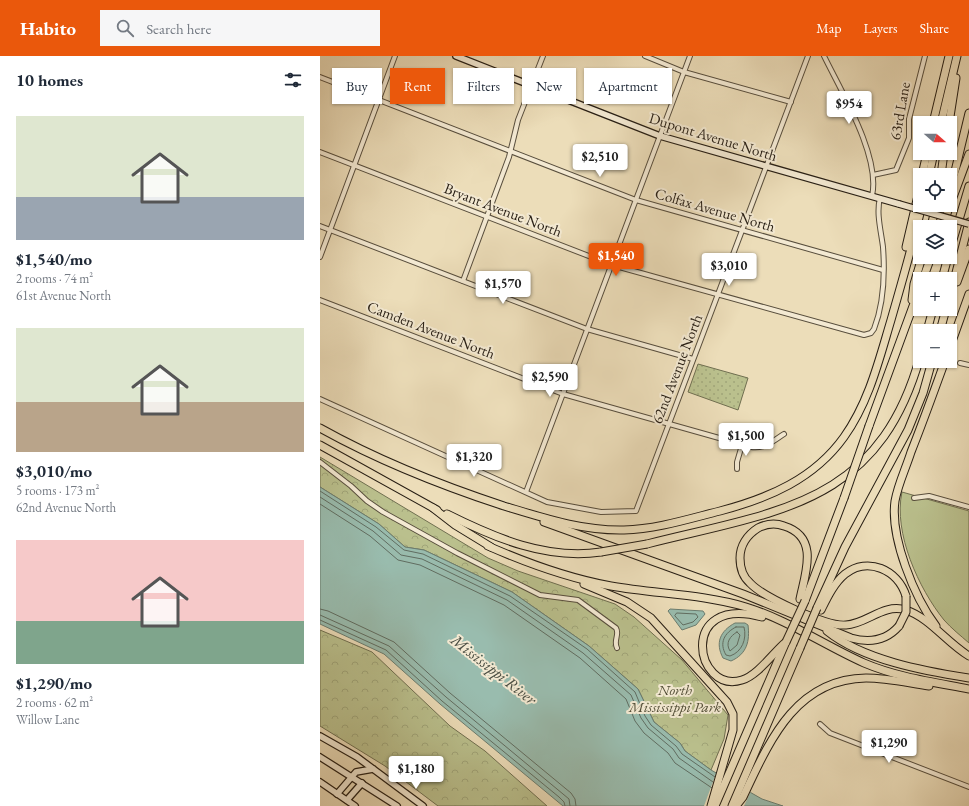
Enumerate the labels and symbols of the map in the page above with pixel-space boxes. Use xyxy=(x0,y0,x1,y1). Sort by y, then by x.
street label: 63rd Lane xyxy=(885,80,914,141)
pin: $954 xyxy=(825,91,873,125)
street label: Dupont Avenue North xyxy=(647,108,780,165)
north arrow xyxy=(913,116,957,160)
pin: $2,510 xyxy=(567,144,633,178)
street label: Bryant Avenue North xyxy=(442,178,565,241)
street label: Colfax Avenue North xyxy=(653,183,778,236)
pin: $1,540 xyxy=(583,243,649,277)
pin: $3,010 xyxy=(696,253,762,287)
pin: $1,570 xyxy=(470,271,536,305)
street label: Camden Avenue North xyxy=(365,296,498,363)
street label: 62nd Avenue North xyxy=(647,311,706,426)
pin: $2,590 xyxy=(517,364,583,398)
pin: $1,500 xyxy=(713,423,779,457)
pin: $1,320 xyxy=(441,444,507,478)
water label: Mississippi River xyxy=(446,629,542,710)
park label: North Mississippi Park xyxy=(628,680,721,716)
pin: $1,290 xyxy=(856,730,922,764)
pin: $1,180 xyxy=(383,756,449,790)

